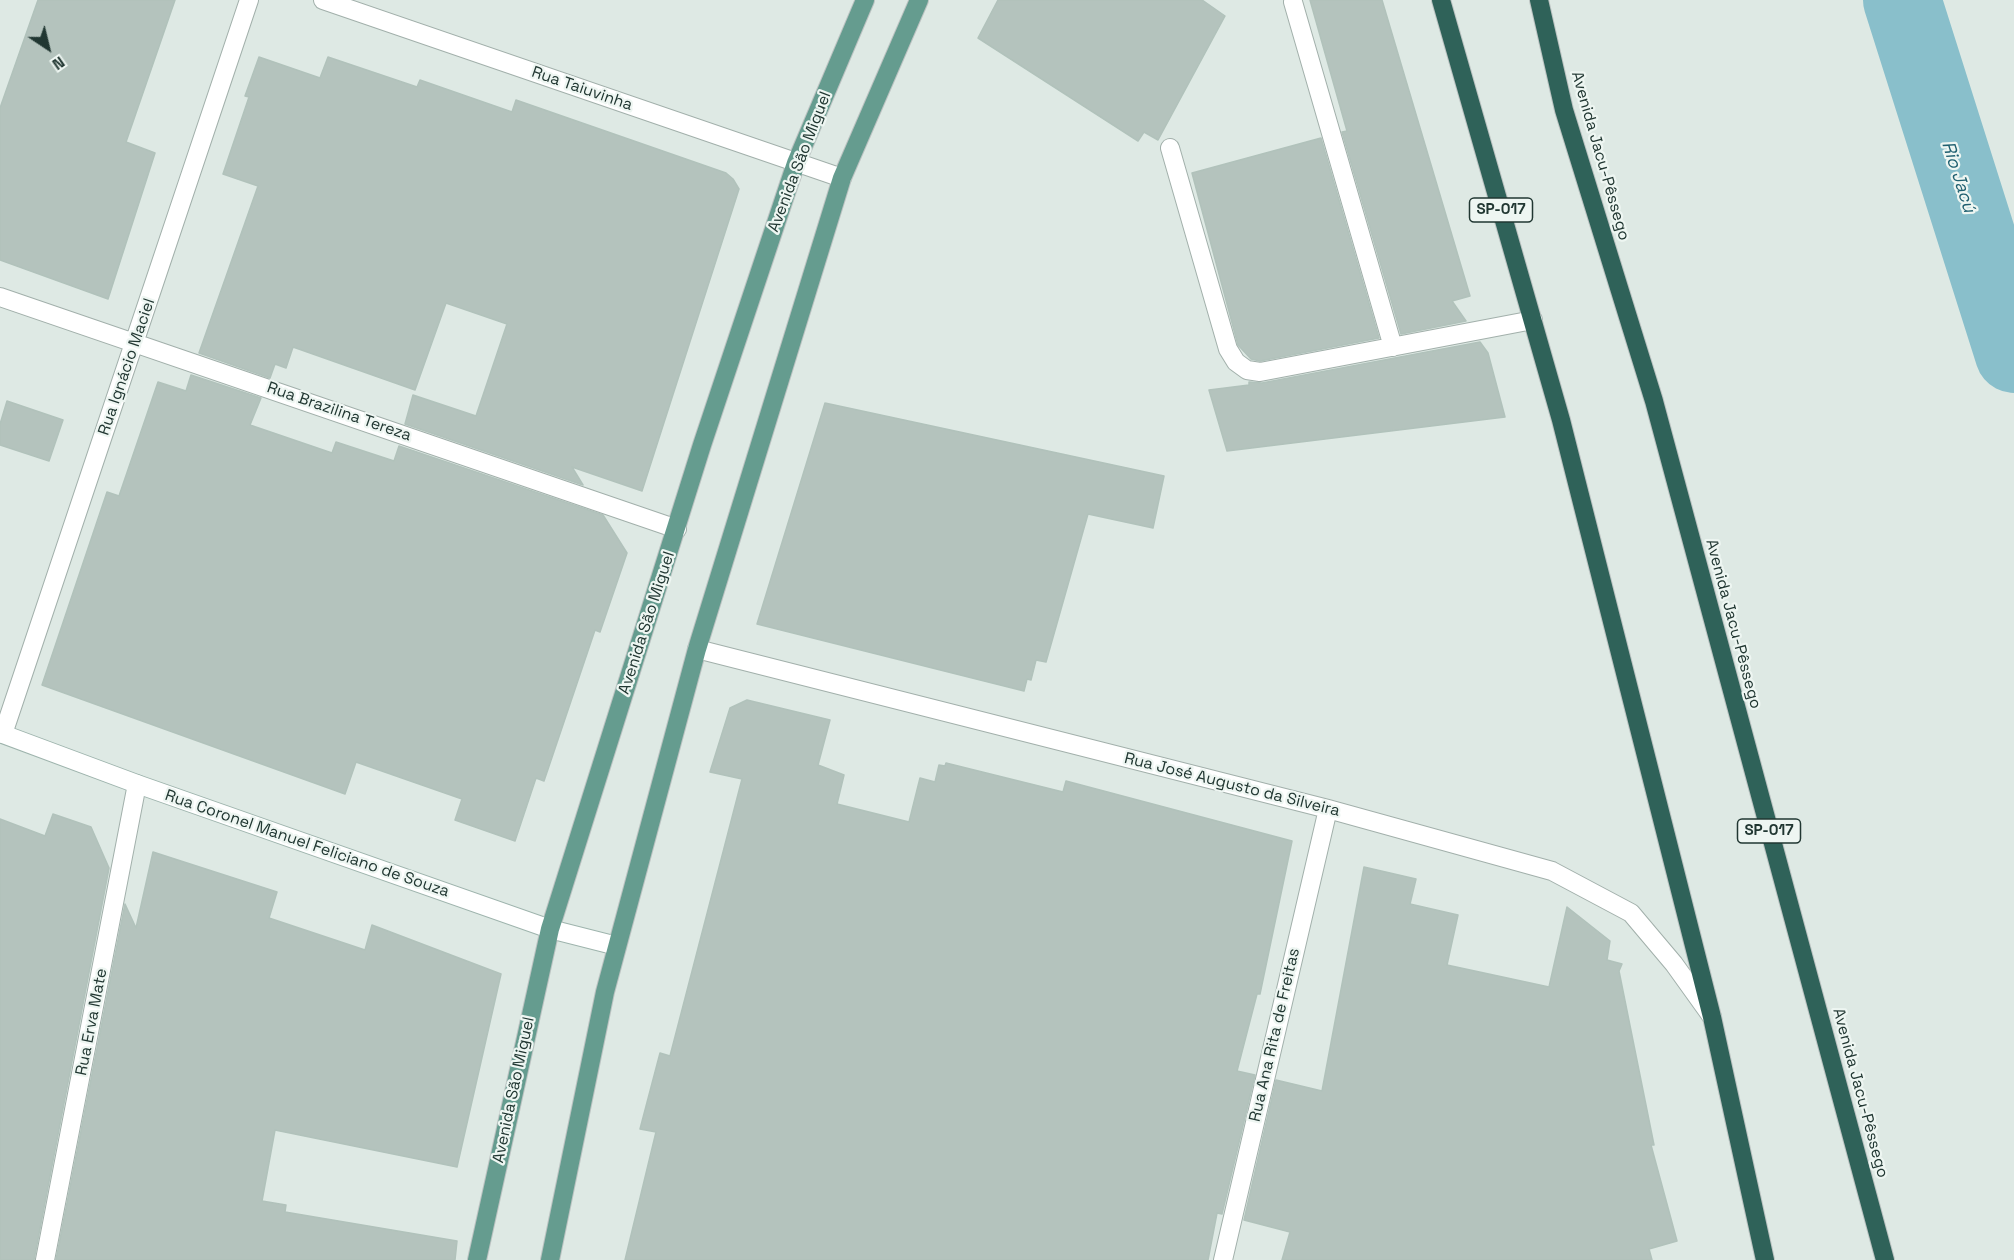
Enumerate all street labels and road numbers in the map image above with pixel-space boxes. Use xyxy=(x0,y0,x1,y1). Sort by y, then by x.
street label: Rua Taiuvinha xyxy=(529,63,635,115)
street label: Avenida Jacu-Pêssego xyxy=(1567,69,1633,243)
street label: Avenida São Miguel xyxy=(764,89,836,235)
road number: SP-017 xyxy=(1470,198,1532,222)
street label: Rua Ignácio Maciel xyxy=(95,296,159,438)
street label: Rua Brazilina Tereza xyxy=(264,378,414,446)
street label: Avenida Jacu-Pêssego xyxy=(1701,537,1765,711)
street label: Avenida São Miguel xyxy=(615,549,679,697)
street label: Rua José Augusto da Silveira xyxy=(1122,749,1342,821)
street label: Rua Coronel Manuel Feliciano de Souza xyxy=(162,786,452,902)
road number: SP-017 xyxy=(1738,819,1800,843)
street label: Rua Ana Rita de Freitas xyxy=(1246,946,1304,1124)
street label: Rua Erva Mate xyxy=(72,967,112,1077)
street label: Avenida Jacu-Pêssego xyxy=(1828,1006,1892,1180)
street label: Avenida São Miguel xyxy=(489,1015,539,1165)

